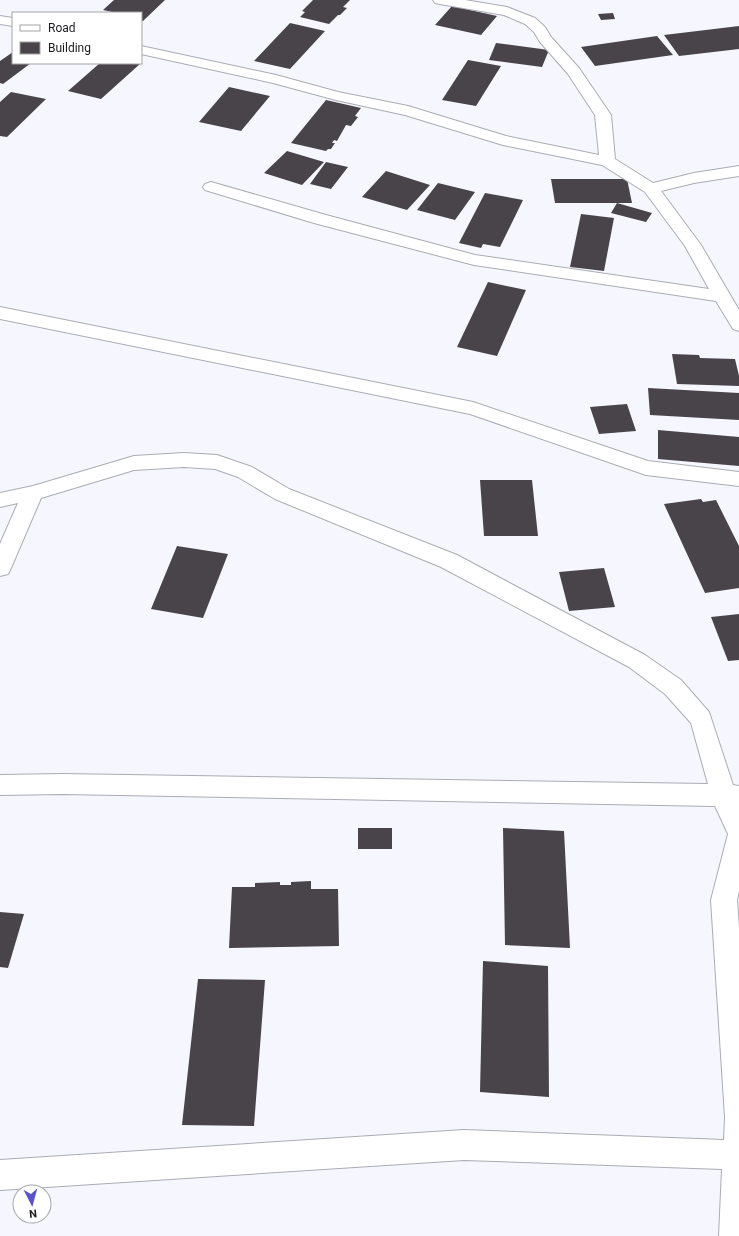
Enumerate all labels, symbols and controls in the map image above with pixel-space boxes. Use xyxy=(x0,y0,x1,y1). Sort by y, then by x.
legend xyxy=(12,12,142,64)
text: Road xyxy=(48,21,76,35)
text: Building xyxy=(48,41,91,55)
north arrow xyxy=(12,1184,52,1224)
text: N xyxy=(28,1207,38,1220)

